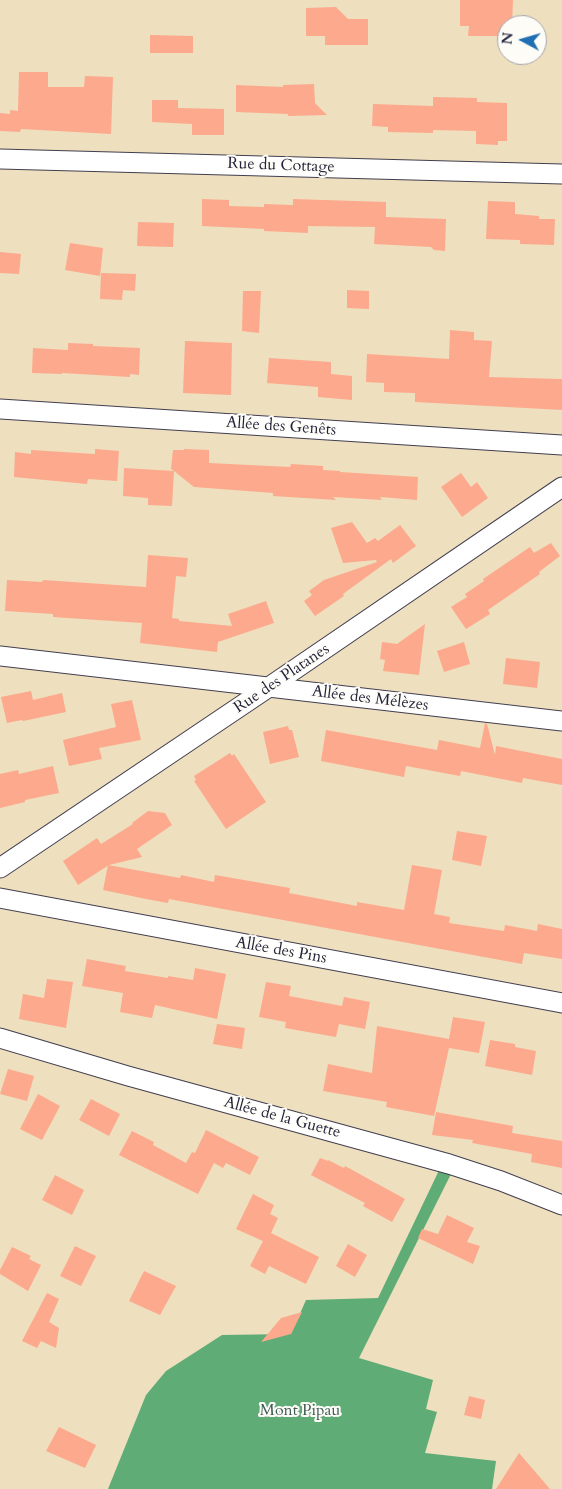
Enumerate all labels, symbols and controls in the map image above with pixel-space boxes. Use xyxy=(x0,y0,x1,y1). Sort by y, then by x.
north arrow xyxy=(497,15,547,65)
text: N xyxy=(497,31,518,46)
street label: Rue du Cottage xyxy=(227,155,335,177)
street label: Allée des Genêts xyxy=(225,414,337,440)
street label: Rue des Platanes xyxy=(231,640,333,718)
street label: Allée des Mélèzes xyxy=(311,682,429,716)
street label: Allée des Pins xyxy=(234,934,328,968)
street label: Allée de la Guette xyxy=(222,1093,342,1143)
park label: Mont Pipau xyxy=(260,1401,340,1421)

